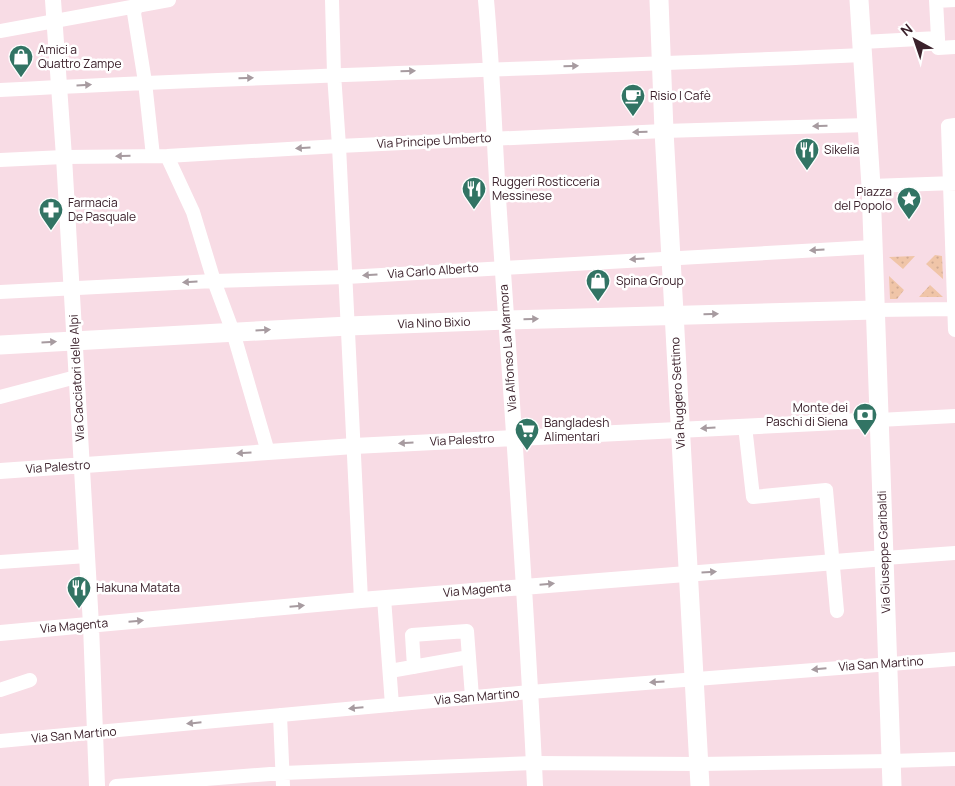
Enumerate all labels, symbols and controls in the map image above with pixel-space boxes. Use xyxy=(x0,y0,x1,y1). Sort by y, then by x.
north arrow xyxy=(890,15,940,65)
text: N xyxy=(896,19,916,40)
place label: Amici a Quattro Zampe xyxy=(38,41,121,72)
shop icon: Amici a Quattro Zampe xyxy=(8,44,34,78)
one-way arrow xyxy=(563,62,579,70)
one-way arrow xyxy=(401,67,417,75)
one-way arrow xyxy=(238,73,254,81)
one-way arrow xyxy=(76,81,92,89)
cafe icon: Risio I Cafè xyxy=(620,83,646,117)
place label: Risio I Cafè xyxy=(650,87,711,104)
one-way arrow xyxy=(811,123,827,131)
one-way arrow xyxy=(631,128,647,136)
street label: Via Principe Umberto xyxy=(376,129,492,152)
restaurant icon: Sikelia xyxy=(794,137,820,171)
place label: Sikelia xyxy=(824,141,859,158)
one-way arrow xyxy=(294,144,310,152)
one-way arrow xyxy=(115,152,131,160)
place label: Ruggeri Rosticceria Messinese xyxy=(492,173,600,204)
restaurant icon: Ruggeri Rosticceria Messinese xyxy=(461,176,487,210)
place label: Piazza del Popolo xyxy=(834,183,892,214)
place icon: Piazza del Popolo xyxy=(896,186,922,220)
place label: Farmacia De Pasquale xyxy=(68,194,136,225)
pharmacy icon: Farmacia De Pasquale xyxy=(38,197,64,231)
one-way arrow xyxy=(809,247,825,255)
one-way arrow xyxy=(629,256,645,264)
street label: Via Carlo Alberto xyxy=(387,259,479,282)
shop icon: Spina Group xyxy=(585,268,611,302)
one-way arrow xyxy=(362,272,378,280)
place label: Spina Group xyxy=(616,272,684,289)
one-way arrow xyxy=(182,279,198,287)
street label: Via Alfonso La Marmora xyxy=(495,284,520,412)
one-way arrow xyxy=(703,310,719,318)
street label: Via Nino Bixio xyxy=(397,313,471,332)
street label: Via Cacciatori delle Alpi xyxy=(65,314,88,442)
one-way arrow xyxy=(523,315,539,323)
one-way arrow xyxy=(256,326,272,334)
one-way arrow xyxy=(41,337,57,345)
street label: Via Ruggero Settimo xyxy=(666,337,689,449)
place label: Monte dei Paschi di Siena xyxy=(766,399,848,430)
bank icon: Monte dei Paschi di Siena xyxy=(852,402,878,436)
place label: Bangladesh Alimentari xyxy=(544,414,609,445)
supermarket icon: Bangladesh Alimentari xyxy=(514,417,540,451)
one-way arrow xyxy=(700,424,716,432)
street label: Via Palestro xyxy=(429,429,495,450)
one-way arrow xyxy=(398,440,414,448)
one-way arrow xyxy=(236,450,252,458)
street label: Via Palestro xyxy=(25,456,91,477)
street label: Via Giuseppe Garibaldi xyxy=(873,490,894,614)
one-way arrow xyxy=(701,567,717,575)
restaurant icon: Hakuna Matata xyxy=(66,575,92,609)
street label: Via Magenta xyxy=(442,578,512,601)
place label: Hakuna Matata xyxy=(96,579,180,596)
one-way arrow xyxy=(539,580,555,588)
one-way arrow xyxy=(290,601,306,609)
street label: Via Magenta xyxy=(39,614,109,637)
one-way arrow xyxy=(128,616,144,624)
street label: Via San Martino xyxy=(838,652,924,675)
one-way arrow xyxy=(811,665,827,673)
one-way arrow xyxy=(649,678,665,686)
street label: Via San Martino xyxy=(434,684,520,709)
one-way arrow xyxy=(348,704,364,712)
one-way arrow xyxy=(186,719,202,727)
street label: Via San Martino xyxy=(31,722,117,747)

